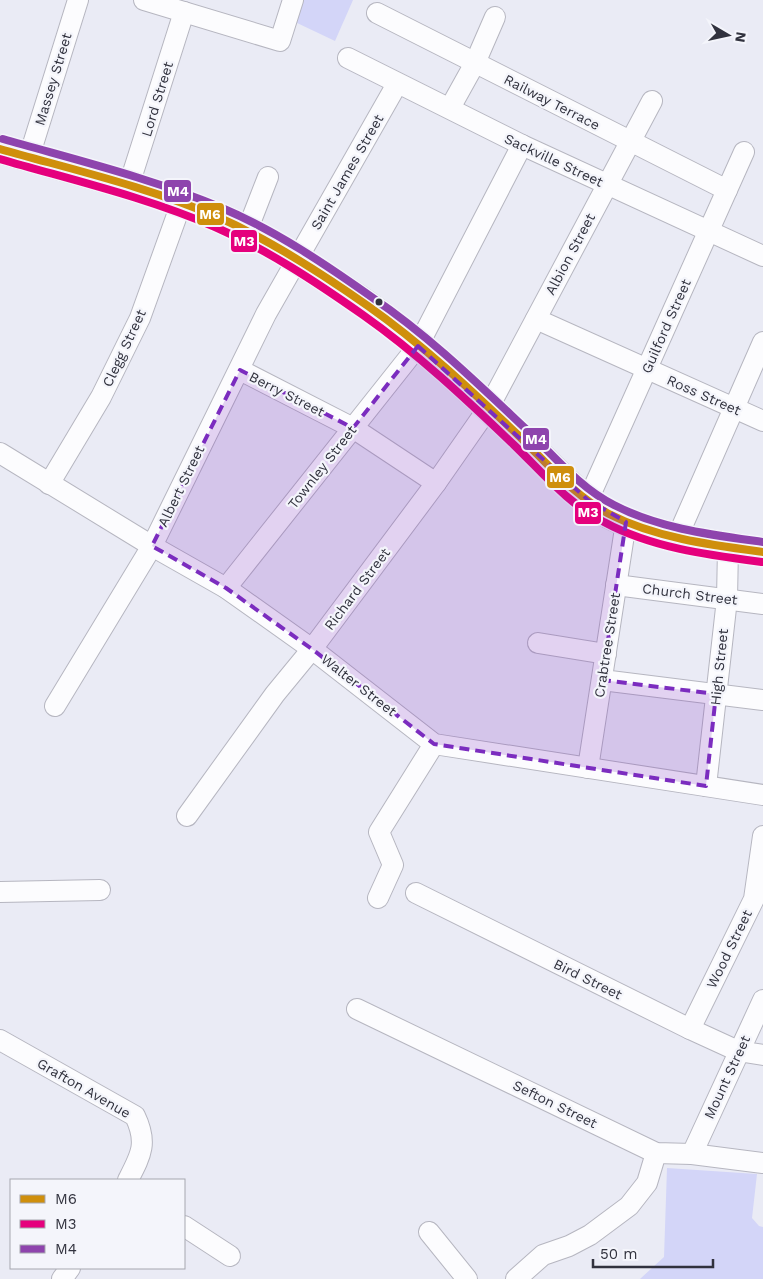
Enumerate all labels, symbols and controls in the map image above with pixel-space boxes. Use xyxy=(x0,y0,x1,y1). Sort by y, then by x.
north arrow xyxy=(703,10,753,60)
street label: Massey Street xyxy=(31,31,75,127)
text: N xyxy=(732,31,750,43)
street label: Lord Street xyxy=(138,59,176,139)
street label: Railway Terrace xyxy=(501,71,603,133)
street label: Saint James Street xyxy=(307,111,387,233)
street label: Sackville Street xyxy=(502,130,606,190)
line badge: M4 xyxy=(163,179,192,203)
text: M4 xyxy=(167,183,189,199)
line badge: M6 xyxy=(196,202,225,226)
text: M6 xyxy=(199,206,221,222)
street label: Albion Street xyxy=(542,210,598,297)
line badge: M3 xyxy=(230,229,258,253)
text: M3 xyxy=(233,233,255,249)
street label: Guilford Street xyxy=(638,276,694,376)
unlabelled marker xyxy=(374,297,384,307)
street label: Clegg Street xyxy=(99,307,149,389)
street label: Berry Street xyxy=(247,368,327,420)
street label: Ross Street xyxy=(665,372,744,418)
street label: Townley Street xyxy=(285,422,360,512)
line badge: M4 xyxy=(522,427,550,451)
text: M4 xyxy=(525,431,547,447)
street label: Albert Street xyxy=(154,443,208,529)
line badge: M6 xyxy=(546,465,575,489)
text: M6 xyxy=(549,469,571,485)
line badge: M3 xyxy=(574,501,602,525)
text: M3 xyxy=(577,504,599,520)
street label: Richard Street xyxy=(321,545,393,633)
street label: Church Street xyxy=(641,580,739,608)
street label: Crabtree Street xyxy=(591,591,623,699)
street label: High Street xyxy=(707,628,731,706)
street label: Walter Street xyxy=(318,651,400,719)
street label: Wood Street xyxy=(703,907,755,991)
street label: Bird Street xyxy=(551,956,625,1002)
street label: Mount Street xyxy=(701,1033,753,1121)
street label: Grafton Avenue xyxy=(35,1055,133,1121)
street label: Sefton Street xyxy=(510,1077,600,1131)
legend xyxy=(10,1179,185,1269)
text: M6 xyxy=(55,1190,77,1208)
text: M3 xyxy=(55,1215,77,1233)
scale bar xyxy=(593,1236,713,1268)
text: M4 xyxy=(55,1240,77,1258)
text: 50 m xyxy=(600,1245,637,1263)

